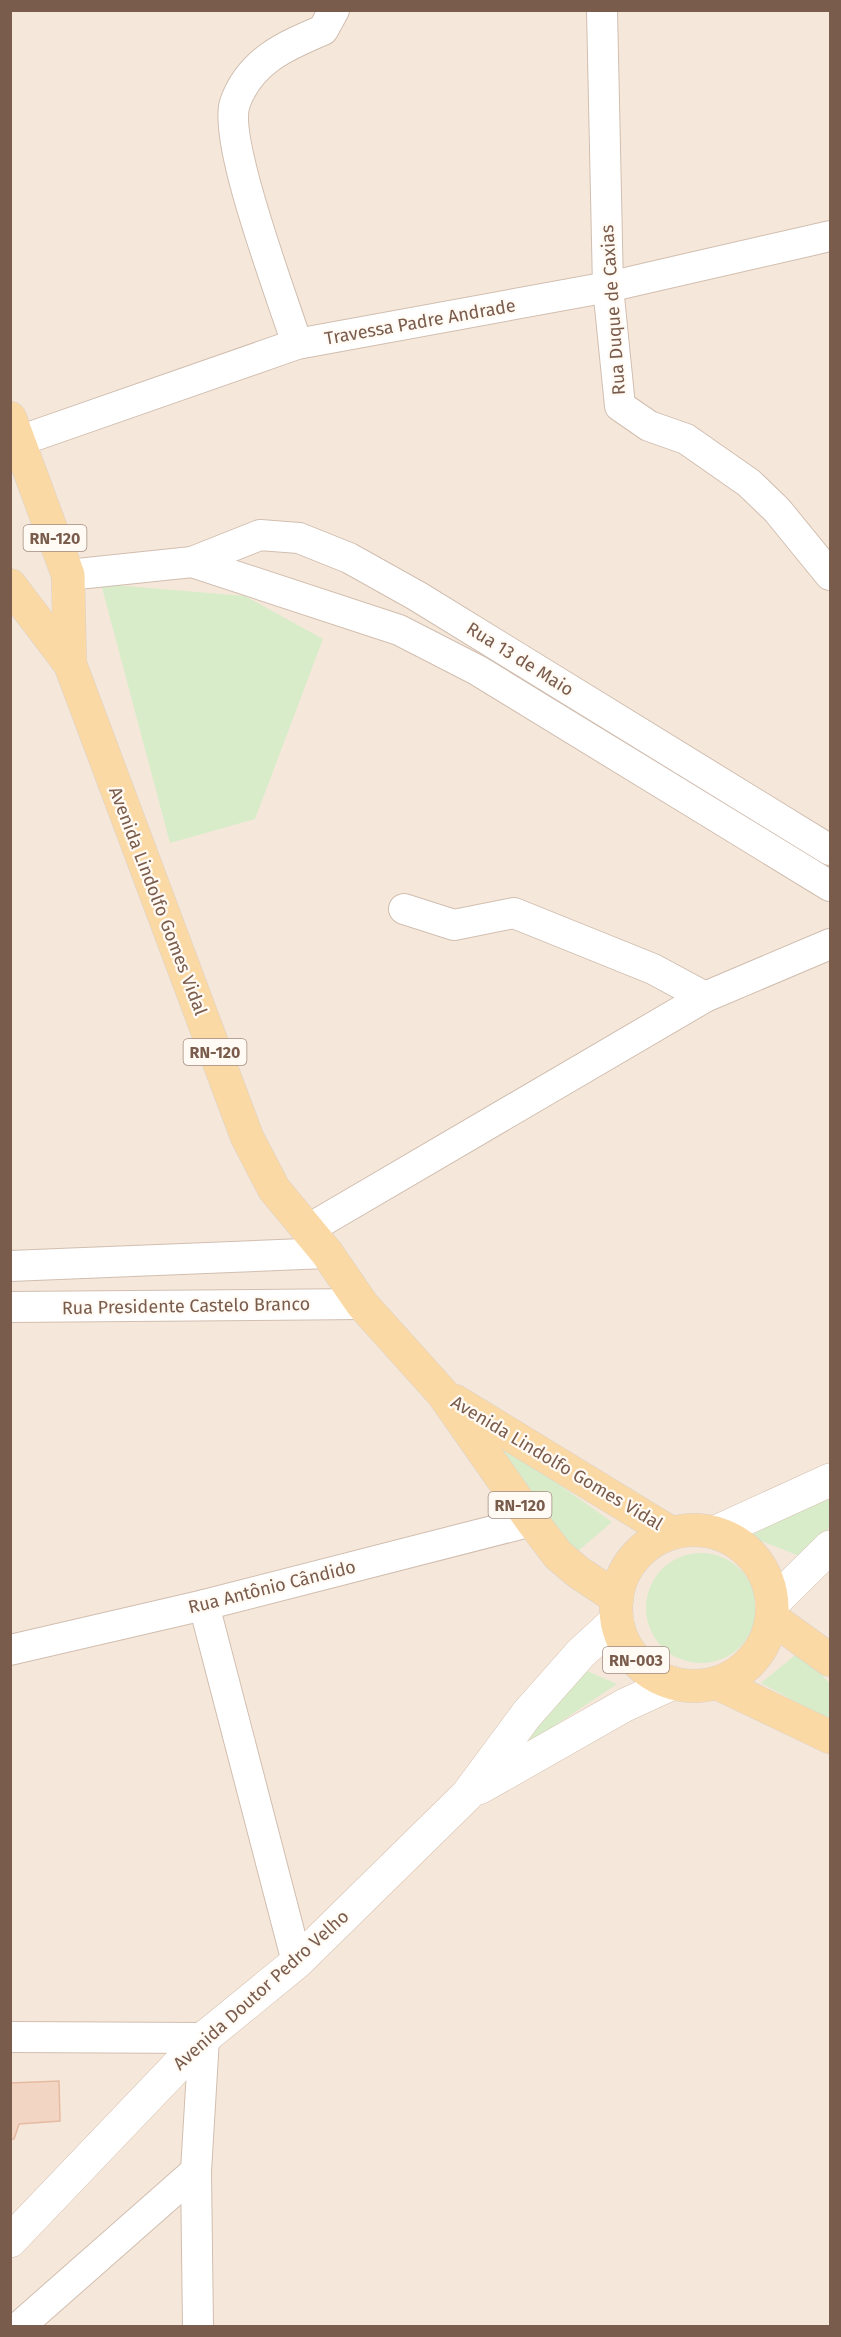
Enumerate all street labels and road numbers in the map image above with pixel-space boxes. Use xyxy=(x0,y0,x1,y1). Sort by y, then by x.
street label: Rua Duque de Caxias xyxy=(596,224,630,396)
street label: Travessa Padre Andrade xyxy=(323,294,517,350)
road number: RN-120 xyxy=(23,525,86,551)
street label: Rua 13 de Maio xyxy=(462,617,578,701)
street label: Avenida Lindolfo Gomes Vidal xyxy=(104,784,212,1018)
road number: RN-120 xyxy=(184,1039,246,1065)
street label: Rua Presidente Castelo Branco xyxy=(62,1293,310,1319)
street label: Avenida Lindolfo Gomes Vidal xyxy=(447,1391,667,1535)
road number: RN-120 xyxy=(488,1492,552,1518)
street label: Rua Antônio Cândido xyxy=(186,1556,358,1618)
road number: RN-003 xyxy=(603,1647,669,1673)
street label: Avenida Doutor Pedro Velho xyxy=(169,1905,353,2075)

